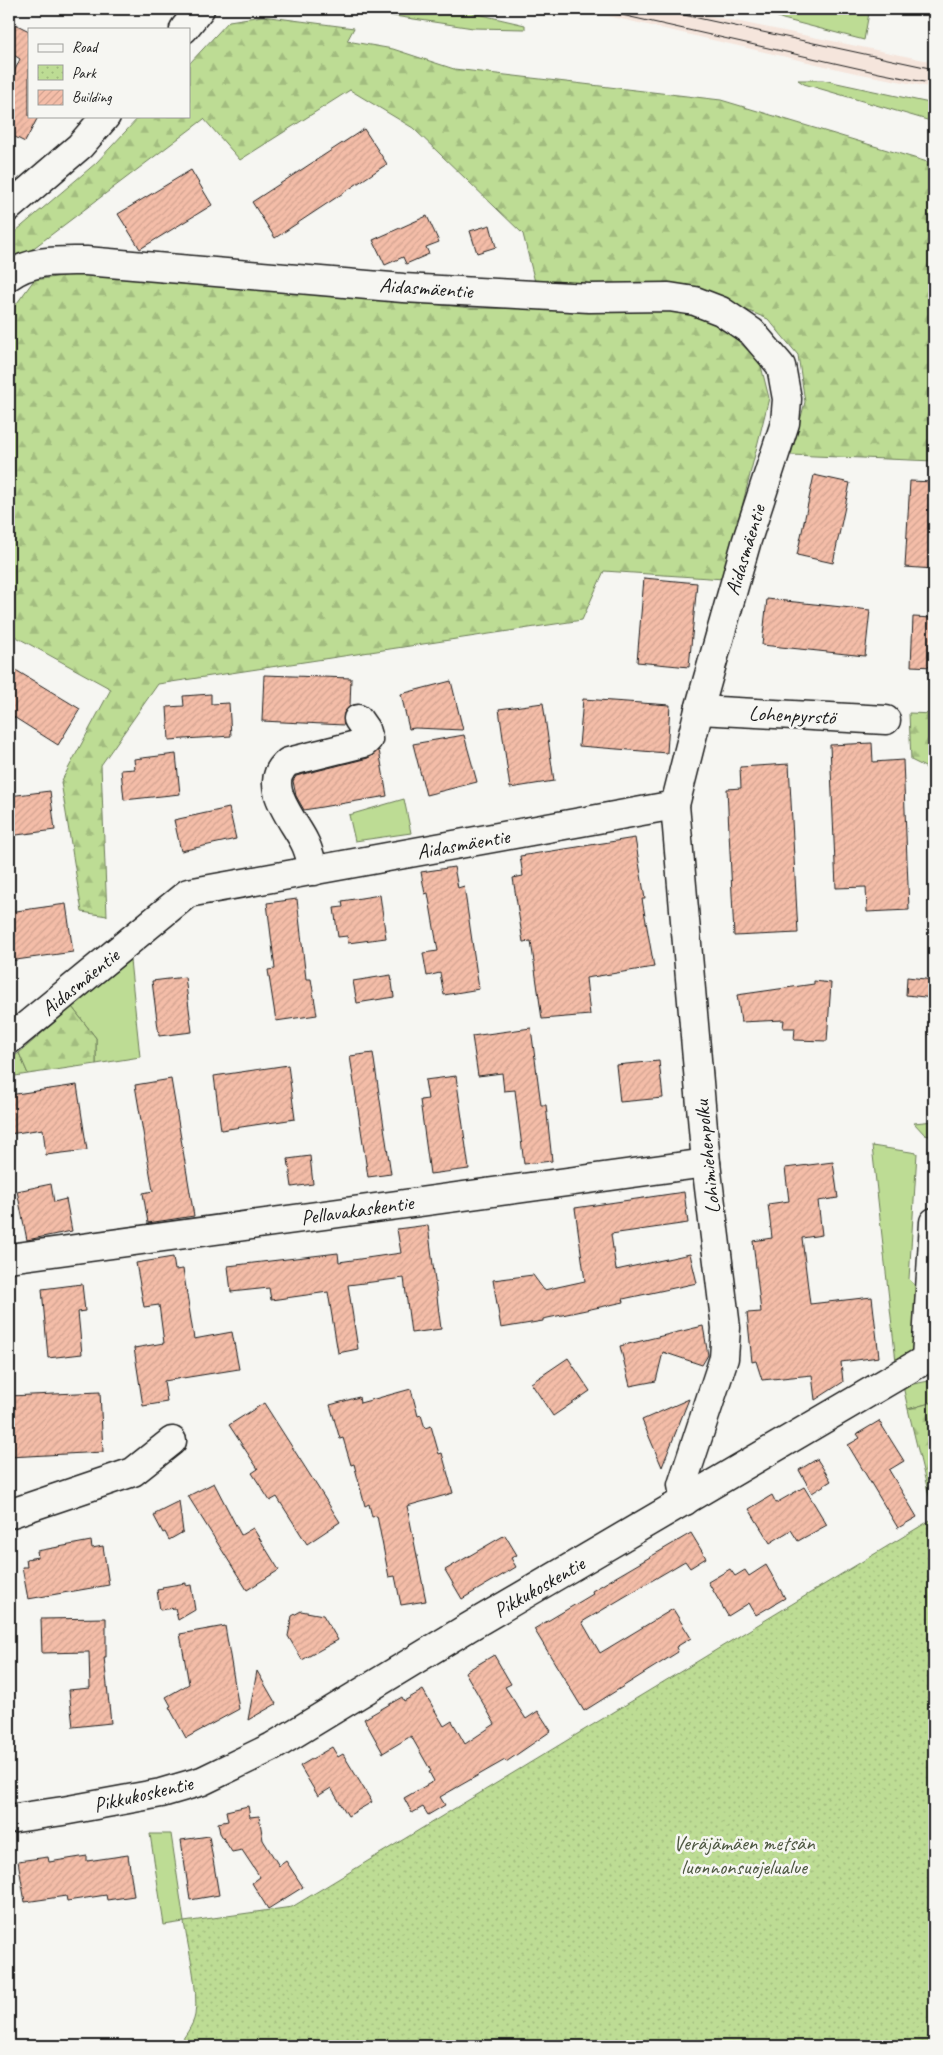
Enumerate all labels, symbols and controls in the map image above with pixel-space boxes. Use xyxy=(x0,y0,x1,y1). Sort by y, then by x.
legend xyxy=(28,28,190,118)
text: Road xyxy=(72,38,99,57)
text: Park xyxy=(72,64,97,83)
text: Building xyxy=(72,88,112,107)
street label: Aidasmäentie xyxy=(379,272,475,304)
street label: Aidasmäentie xyxy=(719,501,771,598)
street label: Lohenpyrstö xyxy=(748,700,838,730)
street label: Aidasmäentie xyxy=(415,823,512,865)
street label: Aidasmäentie xyxy=(36,942,125,1021)
street label: Lohimiehenpolku xyxy=(688,1098,726,1215)
street label: Pellavakaskentie xyxy=(299,1189,417,1231)
street label: Pikkukoskentie xyxy=(489,1550,590,1623)
street label: Pikkukoskentie xyxy=(91,1770,196,1818)
park label: Veräjämäen metsän luonnonsuojelualue xyxy=(673,1830,815,1880)

